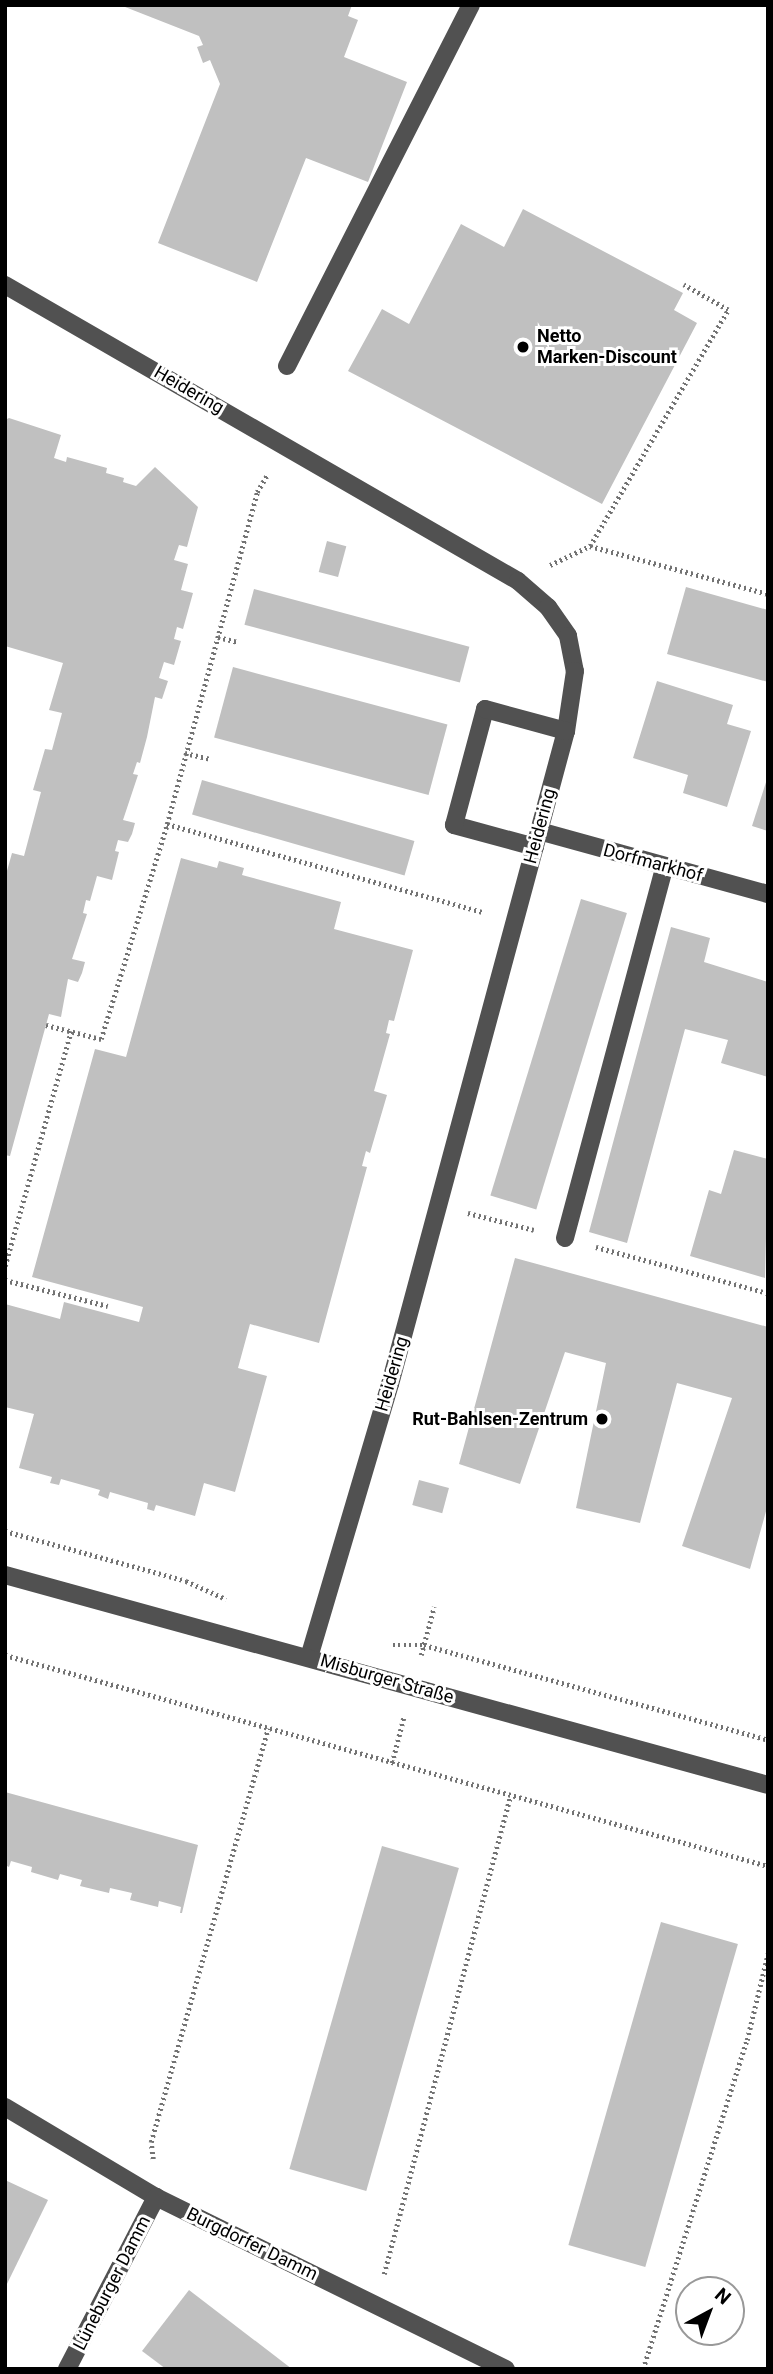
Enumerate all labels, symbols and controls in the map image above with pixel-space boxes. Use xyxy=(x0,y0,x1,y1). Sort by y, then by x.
place label: Netto Marken-Discount xyxy=(537,326,677,368)
marker: Netto Marken-Discount xyxy=(515,339,531,355)
street label: Heidering xyxy=(150,361,228,419)
street label: Heidering xyxy=(520,786,560,866)
street label: Dorfmarkhof xyxy=(601,839,705,887)
street label: Heidering xyxy=(371,1334,413,1414)
place label: Rut-Bahlsen-Zentrum xyxy=(412,1408,588,1430)
marker: Rut-Bahlsen-Zentrum xyxy=(594,1411,610,1427)
street label: Misburger Straße xyxy=(318,1650,456,1708)
street label: Burgdorfer Damm xyxy=(183,2203,321,2285)
street label: Lüneburger Damm xyxy=(69,2212,155,2354)
north arrow xyxy=(675,2276,745,2346)
text: N xyxy=(710,2283,735,2309)

